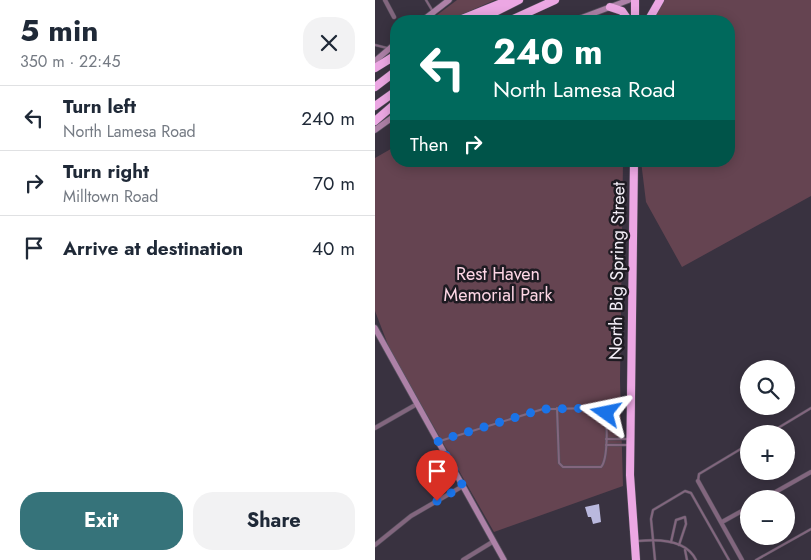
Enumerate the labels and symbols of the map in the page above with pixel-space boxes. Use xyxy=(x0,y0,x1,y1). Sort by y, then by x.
street label: North Big Spring Street xyxy=(602,181,632,360)
park label: Rest Haven Memorial Park xyxy=(444,261,552,308)
position arrow xyxy=(579,386,631,438)
pin xyxy=(416,450,458,501)

